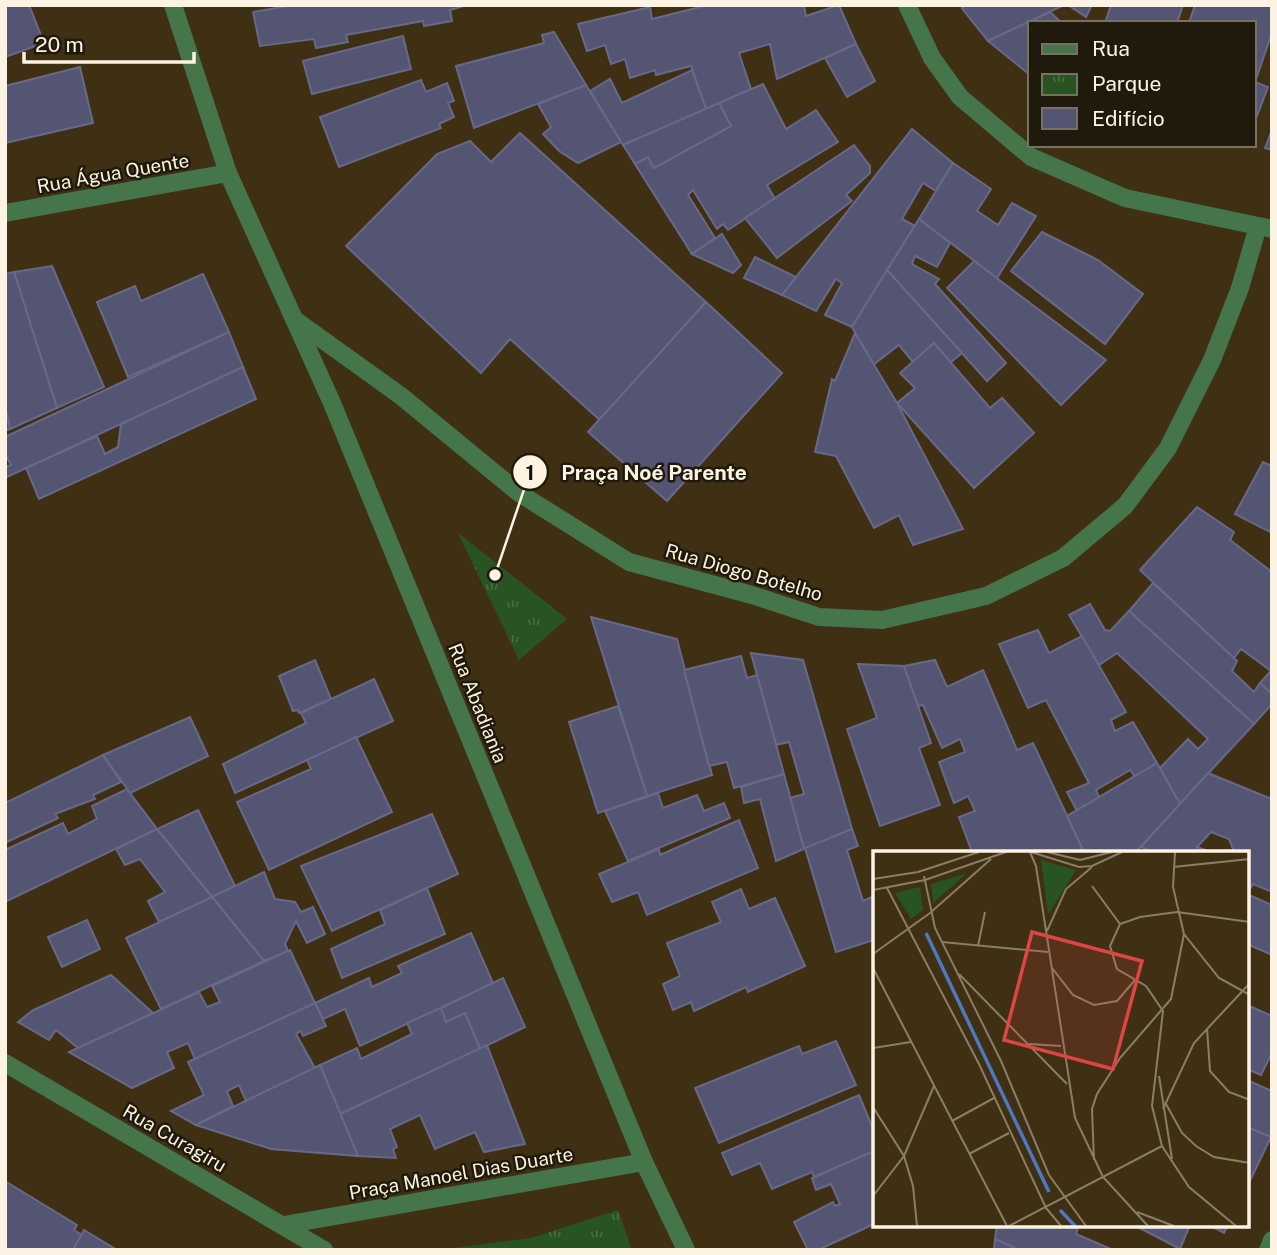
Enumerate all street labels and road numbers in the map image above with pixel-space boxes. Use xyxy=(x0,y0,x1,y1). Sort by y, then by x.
street label: Rua Água Quente xyxy=(35,149,191,197)
street label: Rua Diogo Botelho xyxy=(663,539,825,605)
street label: Rua Abadiania xyxy=(444,640,512,766)
street label: Rua Curagiru xyxy=(119,1100,231,1176)
street label: Praça Manoel Dias Duarte xyxy=(347,1142,575,1204)

